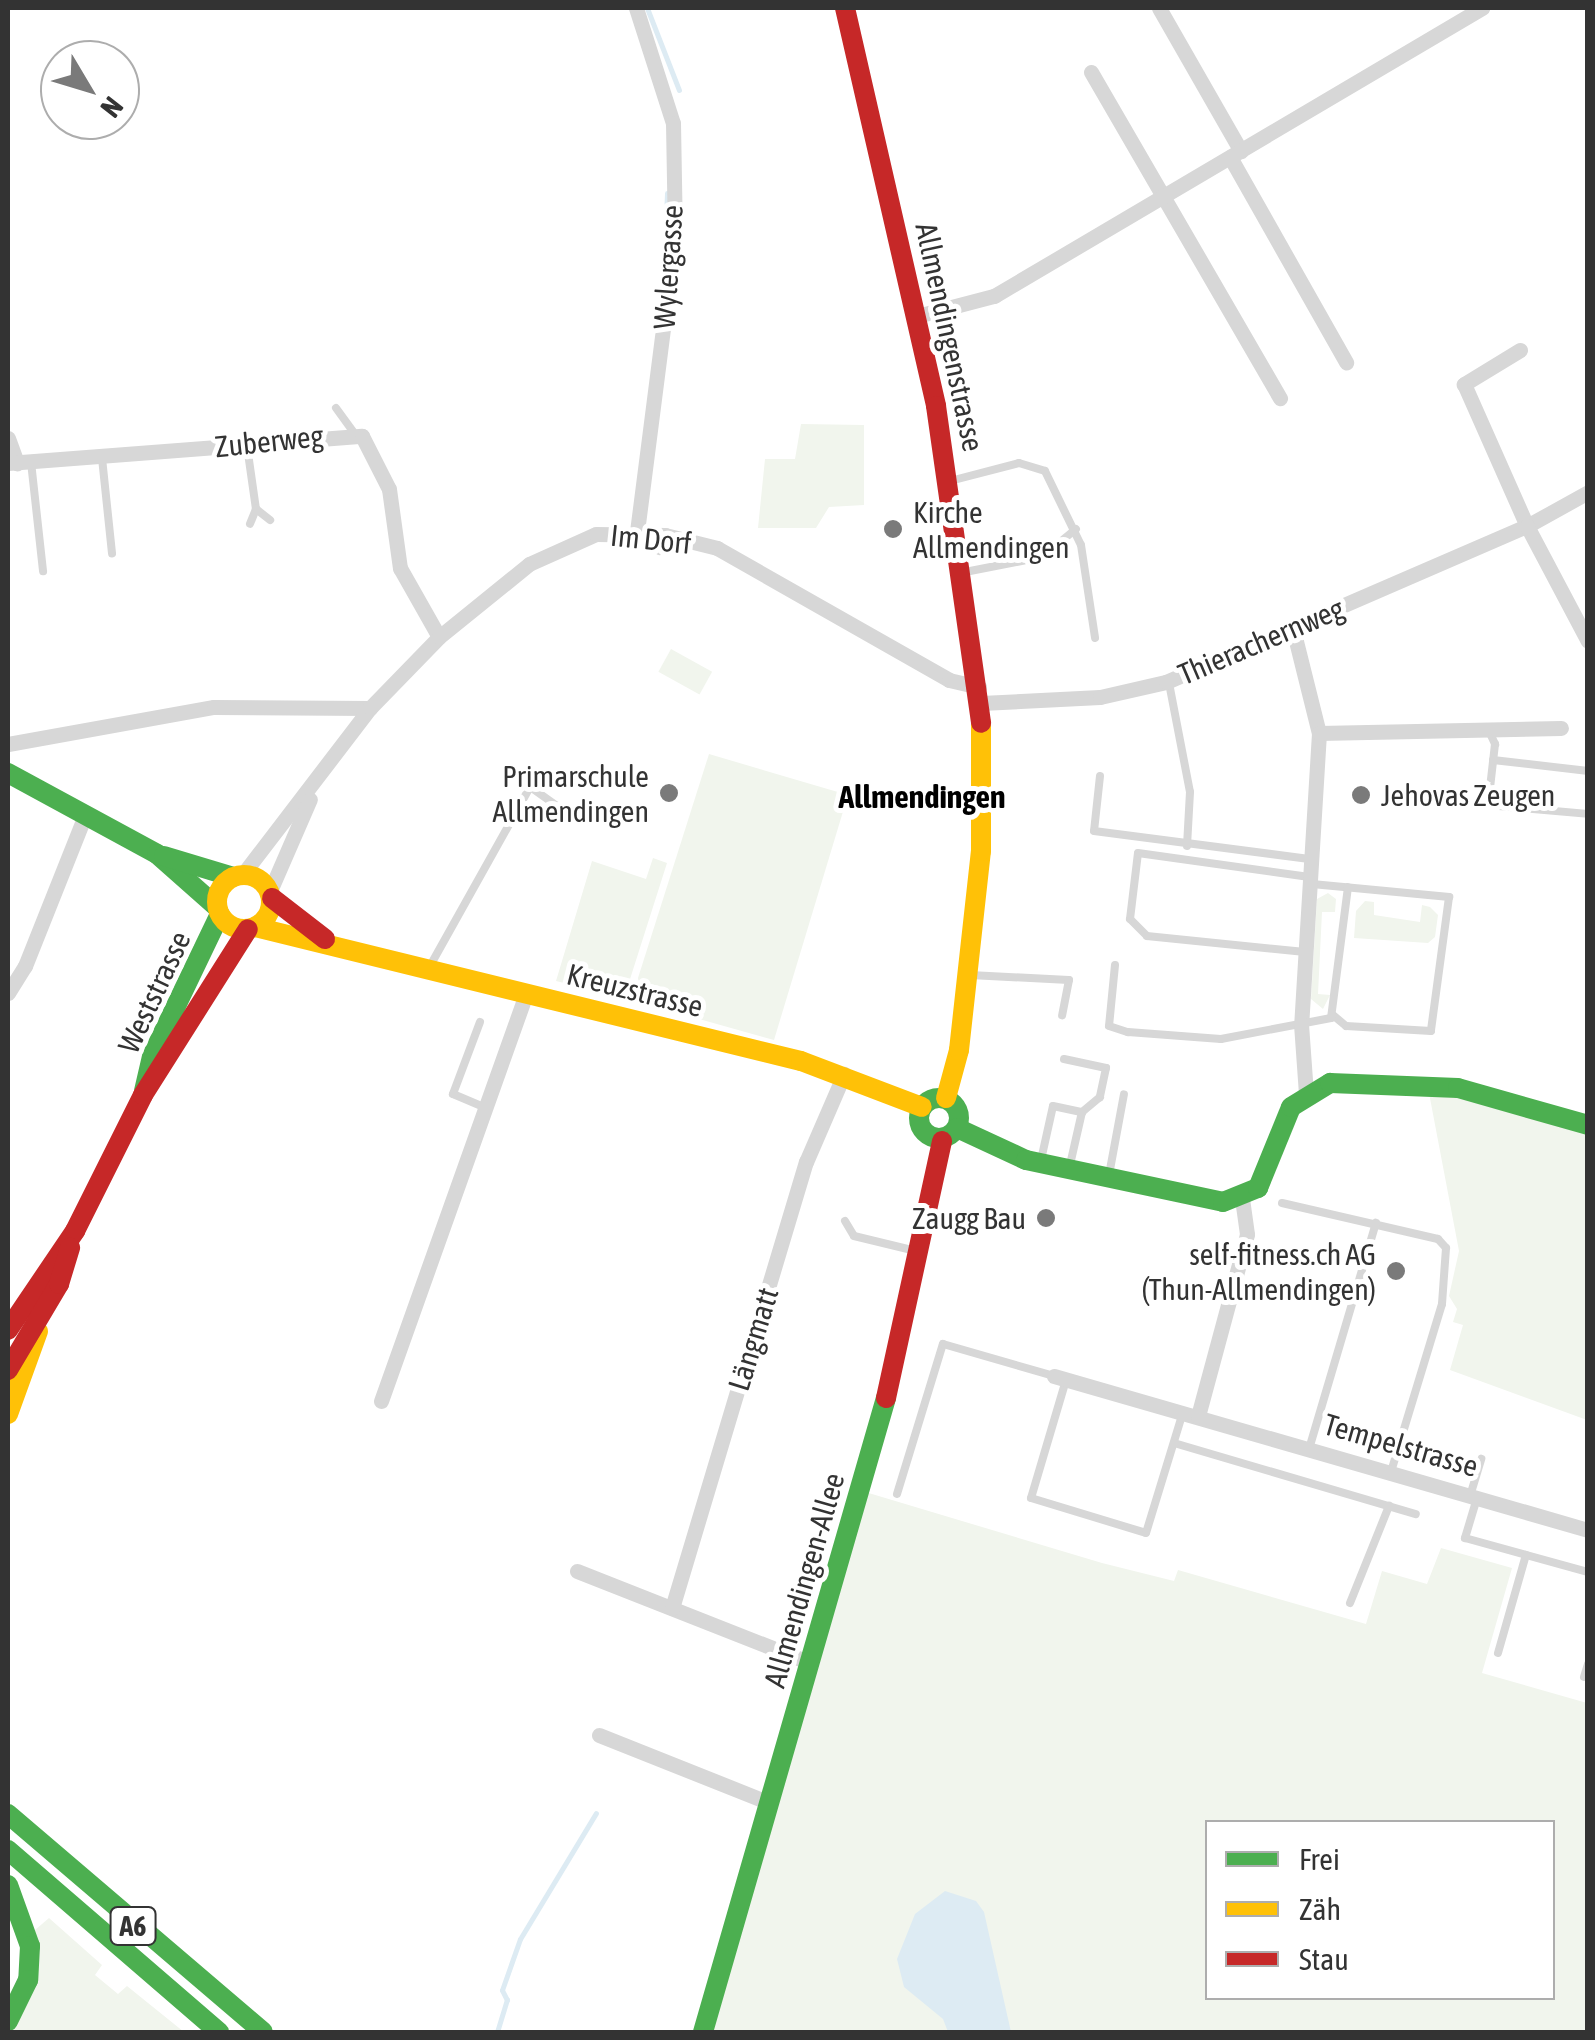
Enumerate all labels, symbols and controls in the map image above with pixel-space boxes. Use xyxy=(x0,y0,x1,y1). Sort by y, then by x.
north arrow xyxy=(40,40,140,140)
text: N xyxy=(94,91,130,124)
street label: Wylergasse xyxy=(646,204,690,330)
street label: Allmendingenstrasse xyxy=(908,219,992,455)
street label: Zuberweg xyxy=(213,417,325,465)
place label: Kirche Allmendingen xyxy=(913,494,1070,564)
street label: Im Dorf xyxy=(609,517,693,561)
marker: Kirche Allmendingen xyxy=(882,518,904,540)
street label: Thierachernweg xyxy=(1173,590,1349,692)
place label: Primarschule Allmendingen xyxy=(492,758,649,828)
place label: Jehovas Zeugen xyxy=(1381,777,1555,813)
district label: Allmendingen xyxy=(839,778,1005,816)
marker: Primarschule Allmendingen xyxy=(658,782,680,804)
marker: Jehovas Zeugen xyxy=(1350,784,1372,806)
street label: Weststrasse xyxy=(110,926,198,1058)
street label: Kreuzstrasse xyxy=(563,956,707,1024)
place label: Zaugg Bau xyxy=(912,1200,1026,1236)
marker: Zaugg Bau xyxy=(1035,1207,1057,1229)
place label: self-fitness.ch AG (Thun-Allmendingen) xyxy=(1141,1236,1376,1306)
marker: self-fitness.ch AG (Thun-Allmendingen) xyxy=(1385,1260,1407,1282)
street label: Längmatt xyxy=(720,1283,786,1395)
street label: Tempelstrasse xyxy=(1320,1406,1482,1484)
street label: Allmendingen-Allee xyxy=(756,1469,852,1691)
legend xyxy=(1205,1820,1555,2000)
text: Frei xyxy=(1299,1842,1340,1876)
text: Zäh xyxy=(1299,1892,1341,1926)
road number: A6 xyxy=(108,1903,158,1949)
text: Stau xyxy=(1299,1942,1349,1976)

